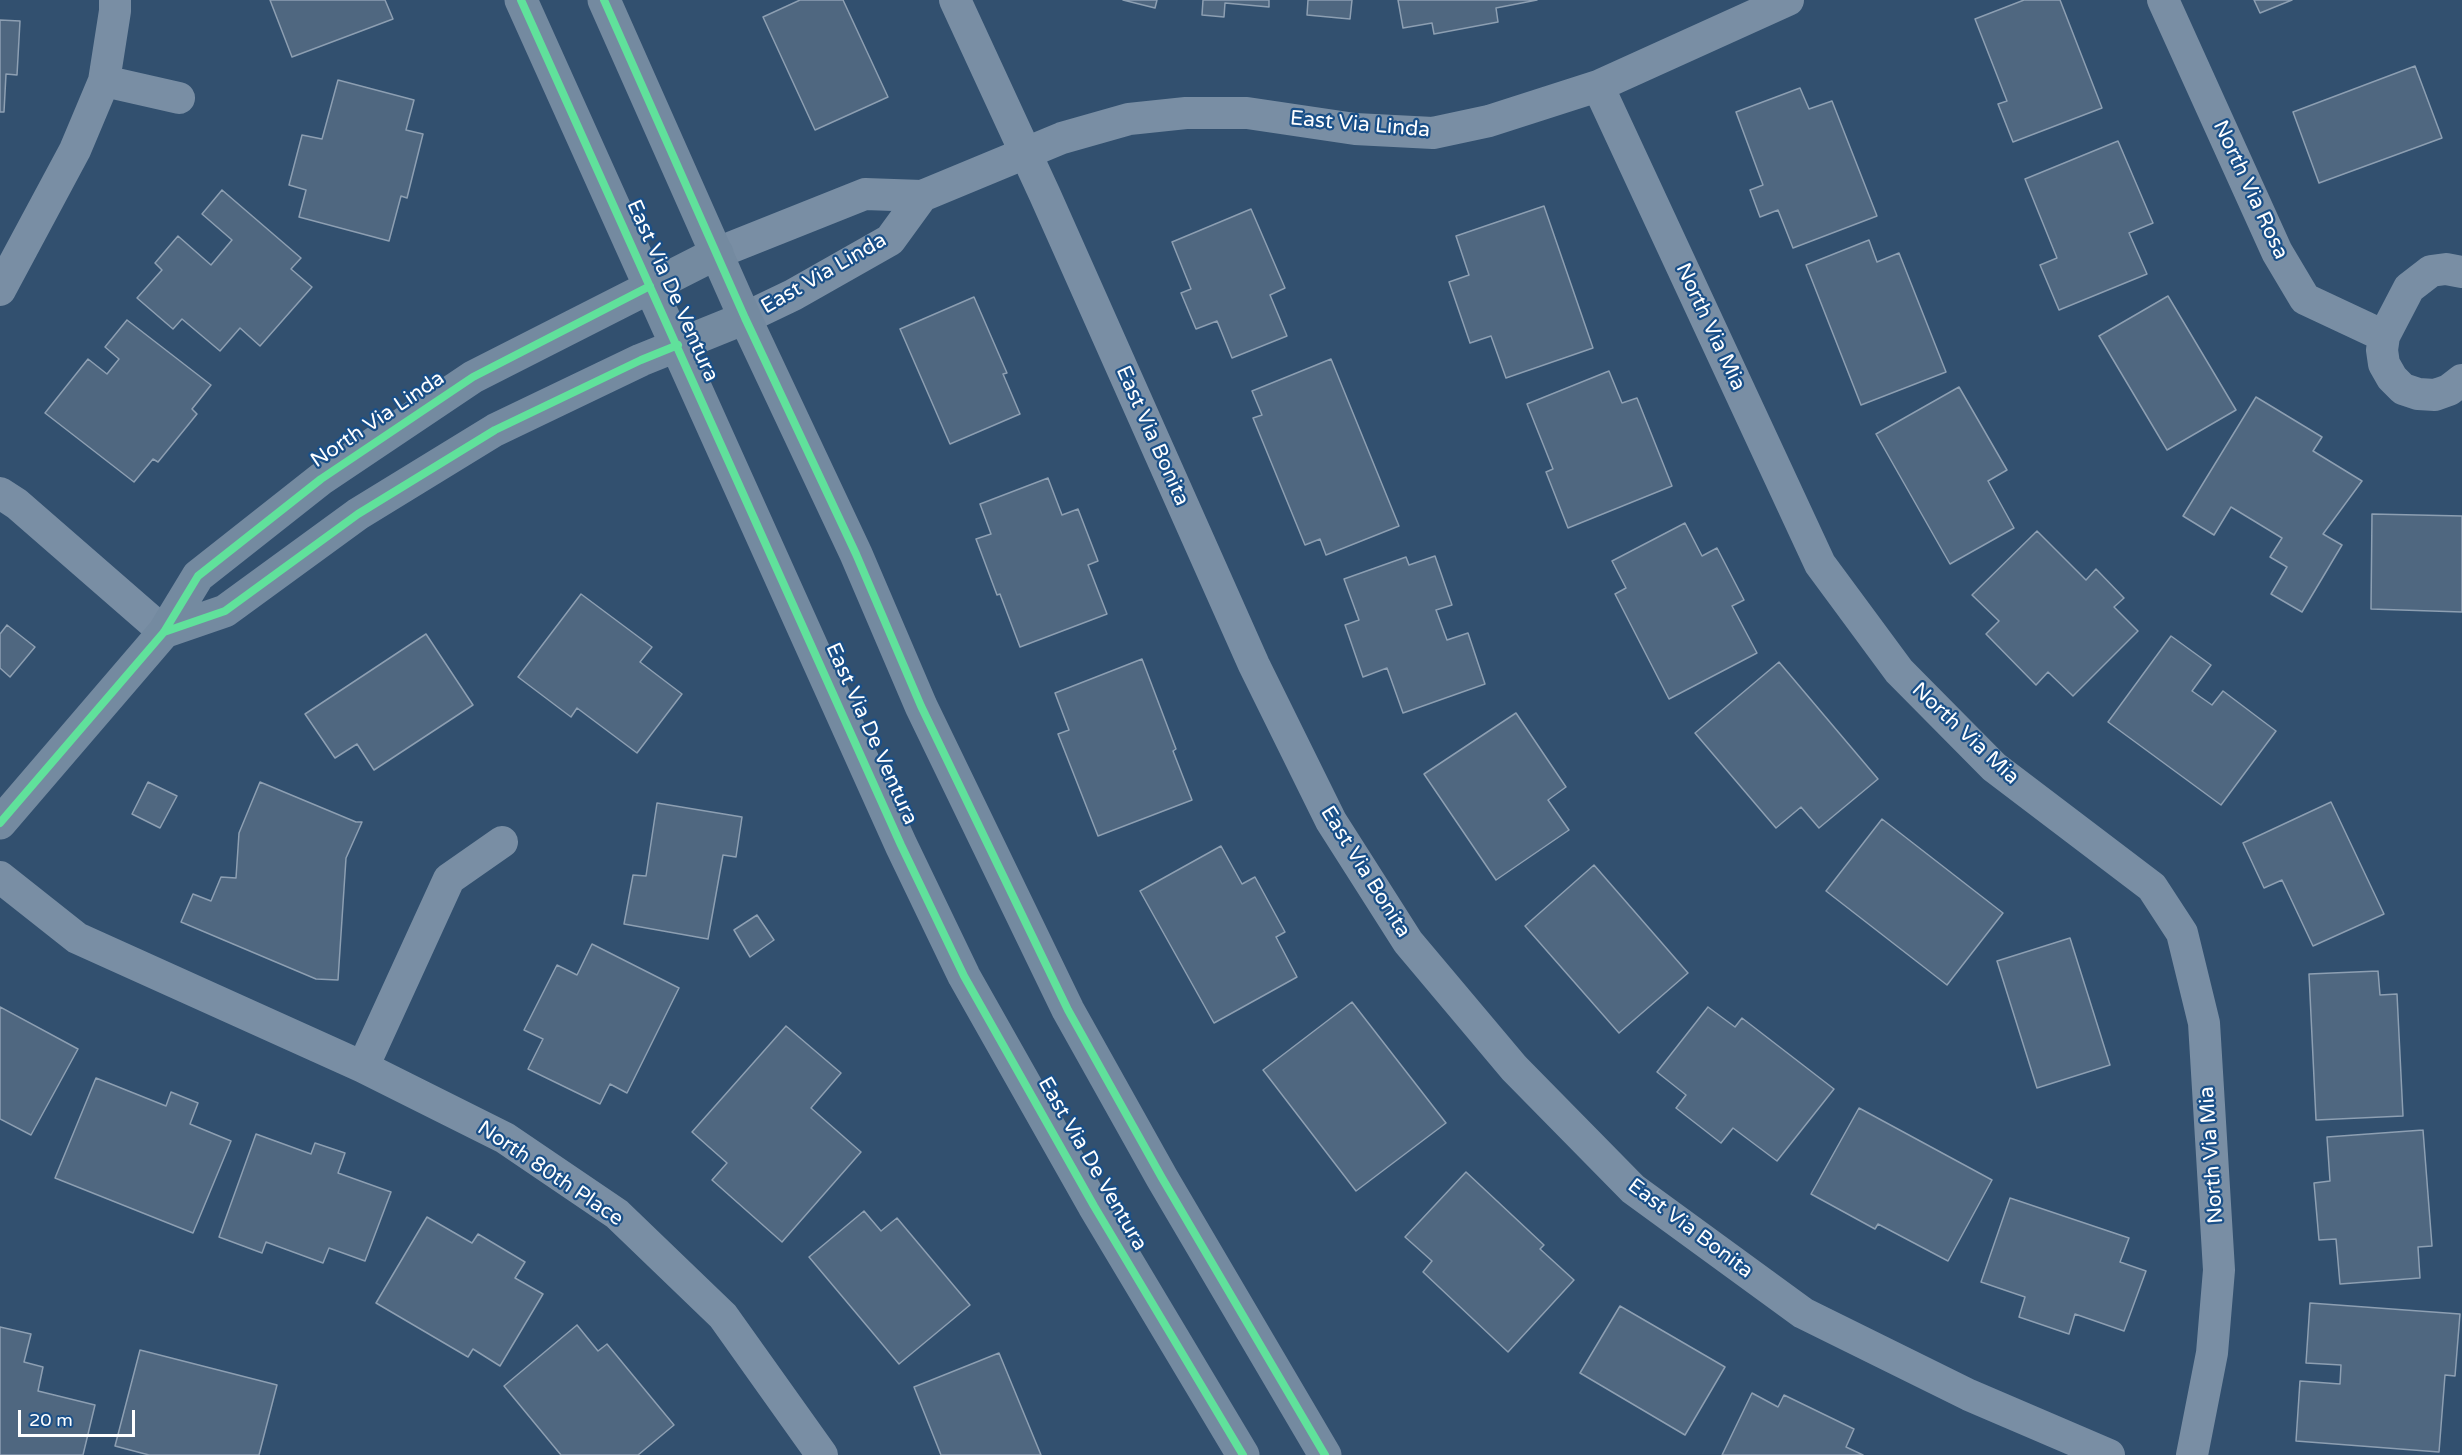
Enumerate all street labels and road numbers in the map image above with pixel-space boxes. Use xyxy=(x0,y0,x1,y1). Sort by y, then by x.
street label: East Via Linda xyxy=(1289,106,1431,144)
street label: North Via Rosa xyxy=(2207,117,2293,263)
street label: East Via De Ventura xyxy=(621,196,723,386)
street label: East Via Linda xyxy=(757,228,891,320)
street label: North Via Mia xyxy=(1670,259,1750,395)
street label: East Via Bonita xyxy=(1110,362,1194,510)
street label: North Via Linda xyxy=(306,366,450,474)
street label: East Via De Ventura xyxy=(820,639,922,829)
street label: North Via Mia xyxy=(1906,678,2024,790)
street label: East Via Bonita xyxy=(1314,802,1416,942)
street label: East Via De Ventura xyxy=(1032,1073,1152,1255)
street label: North Via Mia xyxy=(2195,1085,2229,1225)
street label: North 80th Place xyxy=(472,1116,628,1232)
street label: East Via Bonita xyxy=(1622,1174,1758,1284)

